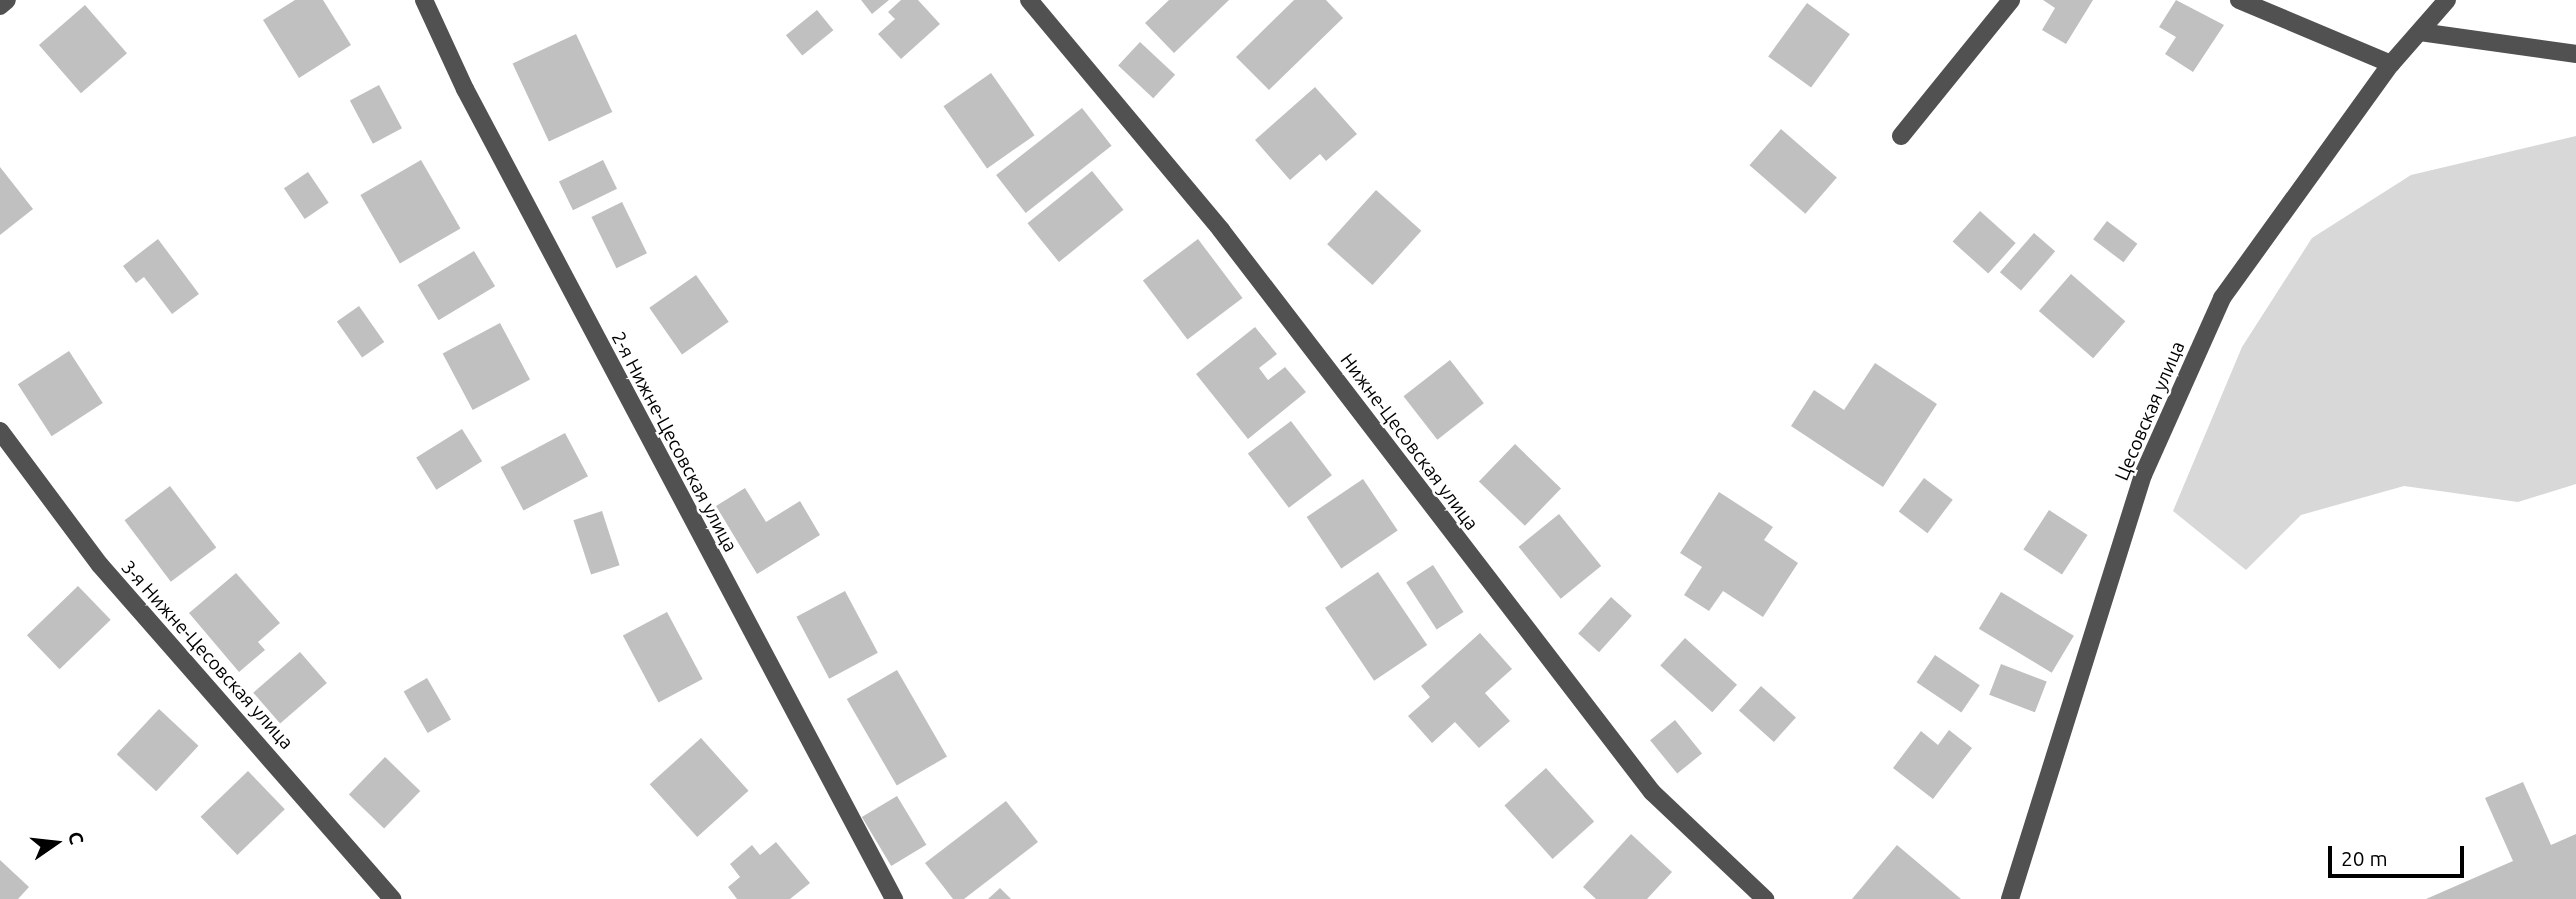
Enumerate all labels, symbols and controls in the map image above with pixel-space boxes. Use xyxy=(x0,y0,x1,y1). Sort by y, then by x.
street label: 2-я Нижне-Цесовская улица xyxy=(606,328,742,556)
street label: Цесовская улица xyxy=(2110,338,2190,484)
street label: Нижне-Цесовская улица xyxy=(1335,349,1483,535)
street label: 3-я Нижне-Цесовская улица xyxy=(116,556,298,754)
north arrow xyxy=(21,808,91,878)
text: С xyxy=(64,829,89,846)
scale bar xyxy=(2331,832,2468,876)
text: 20 m xyxy=(2341,846,2388,870)

